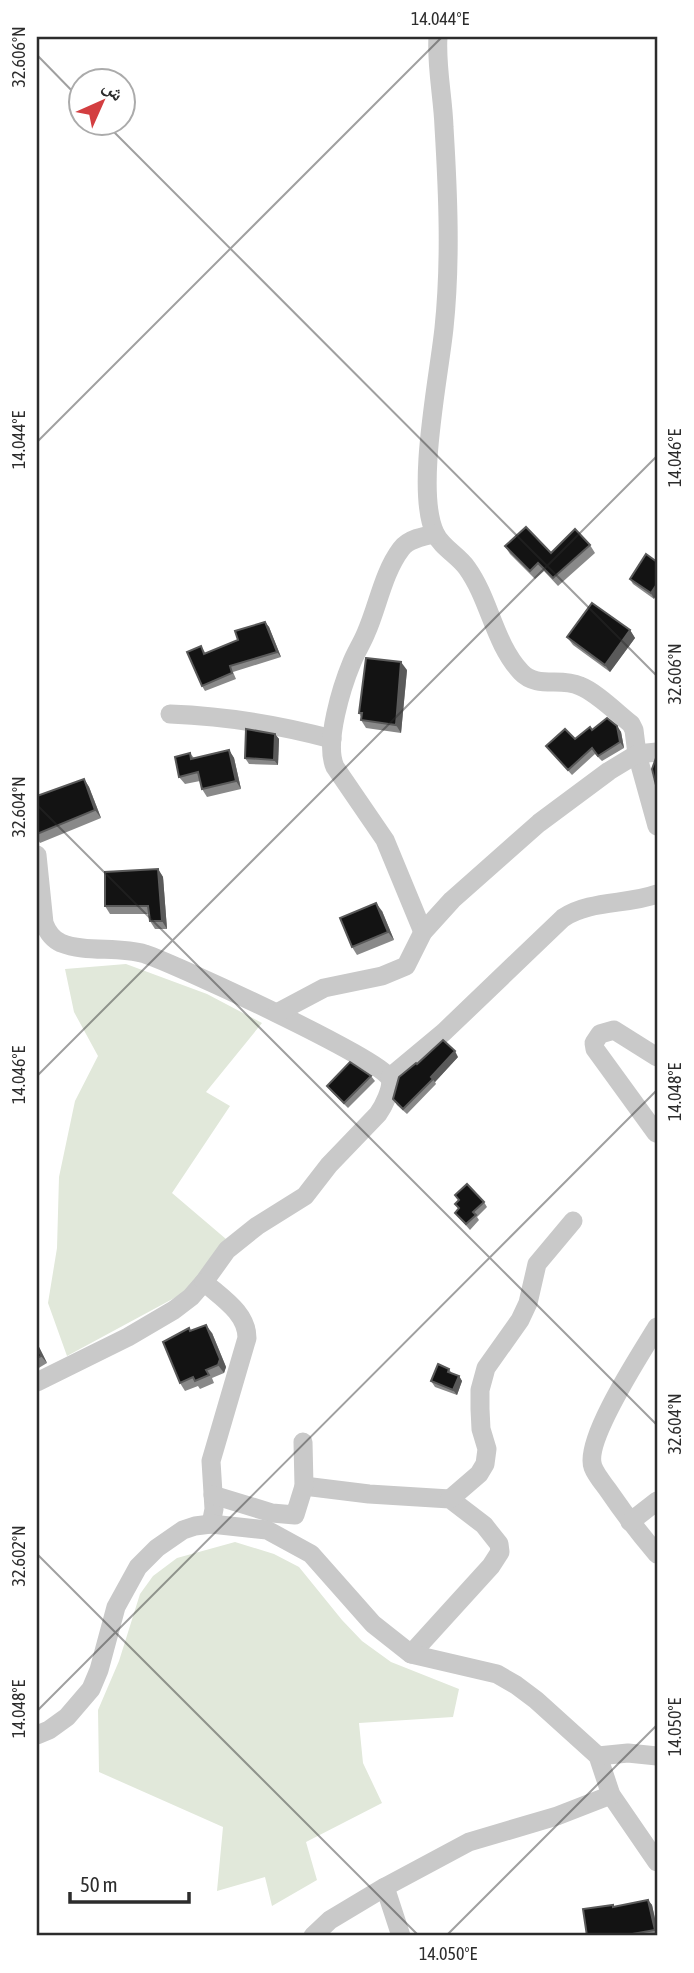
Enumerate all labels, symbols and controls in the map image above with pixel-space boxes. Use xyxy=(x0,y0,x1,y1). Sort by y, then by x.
text: 14.044°E xyxy=(411,8,469,29)
text: 32.606°N xyxy=(8,26,29,88)
north arrow xyxy=(66,66,136,136)
text: ش xyxy=(98,75,129,106)
text: 14.044°E xyxy=(8,411,29,469)
text: 14.046°E xyxy=(664,429,685,487)
text: 32.606°N xyxy=(664,643,685,705)
text: 32.604°N xyxy=(8,776,29,838)
text: 14.046°E xyxy=(8,1046,29,1104)
text: 14.048°E xyxy=(664,1063,685,1121)
text: 32.604°N xyxy=(664,1393,685,1455)
text: 32.602°N xyxy=(8,1525,29,1587)
text: 14.048°E xyxy=(8,1680,29,1738)
text: 14.050°E xyxy=(664,1698,685,1756)
scale bar xyxy=(70,1861,189,1905)
text: 50 m xyxy=(80,1872,118,1896)
text: 14.050°E xyxy=(419,1943,477,1964)

